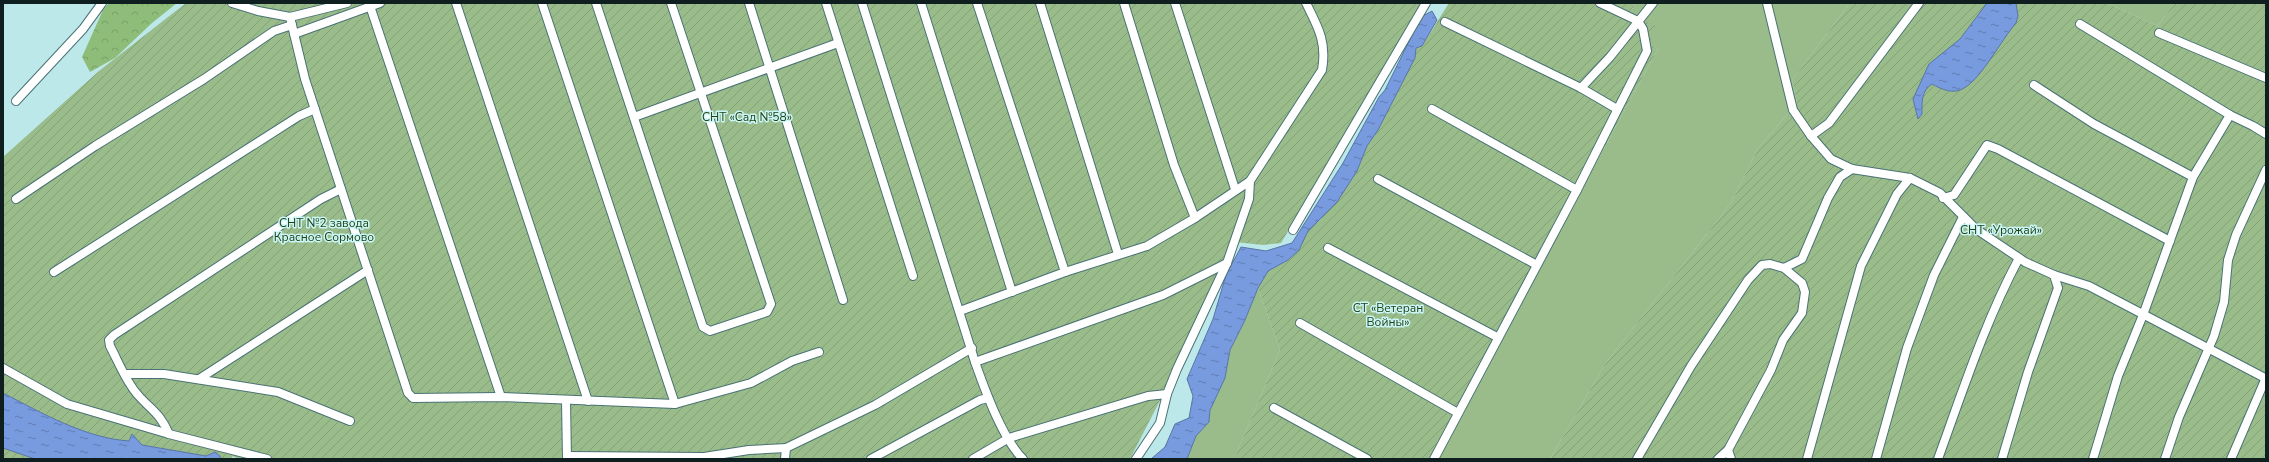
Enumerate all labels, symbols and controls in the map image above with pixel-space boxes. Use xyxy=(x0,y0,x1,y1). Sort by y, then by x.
park label: СНТ «Сад №58» xyxy=(702,109,792,125)
park label: СНТ №2 завода Красное Сормово xyxy=(274,215,374,245)
park label: СНТ «Урожай» xyxy=(1960,222,2042,238)
park label: СТ «Ветеран Войны» xyxy=(1353,300,1423,330)

